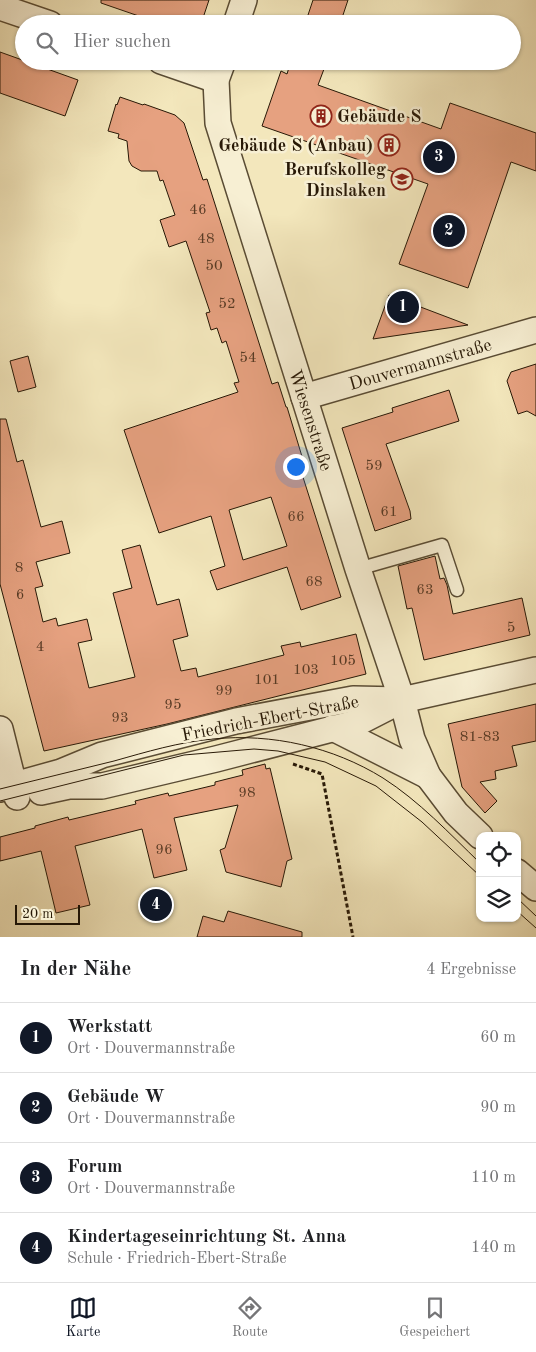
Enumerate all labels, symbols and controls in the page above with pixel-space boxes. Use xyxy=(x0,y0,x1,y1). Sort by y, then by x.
search box xyxy=(15,15,521,70)
icon: search xyxy=(33,29,61,57)
text: Hier suchen xyxy=(73,33,171,52)
building icon: Gebäude S xyxy=(309,104,333,128)
place label: Gebäude S xyxy=(337,108,421,126)
building icon: Gebäude S (Anbau) xyxy=(377,133,401,157)
place label: Gebäude S (Anbau) xyxy=(218,137,373,155)
pin: 3 xyxy=(423,138,455,176)
place label: Berufskolleg Dinslaken xyxy=(284,161,386,200)
school or university icon: Berufskolleg Dinslaken xyxy=(390,167,414,191)
house number: 46 xyxy=(189,203,207,218)
pin: 2 xyxy=(433,212,465,250)
house number: 48 xyxy=(197,232,215,247)
house number: 50 xyxy=(205,259,223,274)
pin: 1 xyxy=(387,288,419,326)
house number: 52 xyxy=(218,297,236,312)
street label: Douvermannstraße xyxy=(347,336,494,394)
house number: 54 xyxy=(239,351,257,366)
street label: Wiesenstraße xyxy=(285,367,335,473)
your location xyxy=(283,454,309,480)
house number: 59 xyxy=(365,459,383,474)
house number: 61 xyxy=(380,505,398,520)
house number: 66 xyxy=(287,510,305,525)
house number: 8 xyxy=(15,561,23,576)
house number: 68 xyxy=(305,575,323,590)
house number: 63 xyxy=(416,583,434,598)
house number: 6 xyxy=(16,588,24,603)
house number: 5 xyxy=(507,621,515,636)
house number: 4 xyxy=(36,640,44,655)
house number: 105 xyxy=(330,654,356,669)
house number: 103 xyxy=(293,663,319,678)
house number: 101 xyxy=(254,673,280,688)
house number: 99 xyxy=(215,684,233,699)
street label: Friedrich-Ebert-Straße xyxy=(180,693,360,745)
house number: 95 xyxy=(164,698,182,713)
house number: 93 xyxy=(111,711,129,726)
house number: 81-83 xyxy=(460,730,500,745)
house number: 98 xyxy=(238,786,256,801)
map controls xyxy=(476,832,521,922)
button: locate xyxy=(476,832,521,877)
house number: 96 xyxy=(155,843,173,858)
button: layers xyxy=(476,877,521,922)
pin: 4 xyxy=(140,886,172,924)
scale bar xyxy=(15,902,80,925)
text: 20 m xyxy=(22,907,53,921)
text: In der Nähe xyxy=(20,959,131,980)
text: 4 Ergebnisse xyxy=(426,962,516,978)
text: Werkstatt xyxy=(67,1018,152,1037)
text: 1 xyxy=(31,1030,41,1046)
text: 60 m xyxy=(480,1030,516,1046)
text: Ort · Douvermannstraße xyxy=(67,1041,235,1057)
text: Gebäude W xyxy=(67,1088,165,1107)
text: 2 xyxy=(31,1100,41,1116)
text: 90 m xyxy=(480,1100,516,1116)
text: Ort · Douvermannstraße xyxy=(67,1111,235,1127)
text: Forum xyxy=(67,1158,122,1177)
text: 3 xyxy=(31,1170,41,1186)
text: 110 m xyxy=(471,1170,516,1186)
text: Ort · Douvermannstraße xyxy=(67,1181,235,1197)
text: Kindertageseinrichtung St. Anna xyxy=(67,1228,346,1247)
text: 4 xyxy=(31,1240,41,1256)
text: 140 m xyxy=(471,1240,516,1256)
text: Schule · Friedrich-Ebert-Straße xyxy=(67,1251,287,1267)
tab: Karte xyxy=(66,1294,100,1341)
tab: Route xyxy=(232,1294,268,1341)
tab: Gespeichert xyxy=(399,1294,470,1341)

